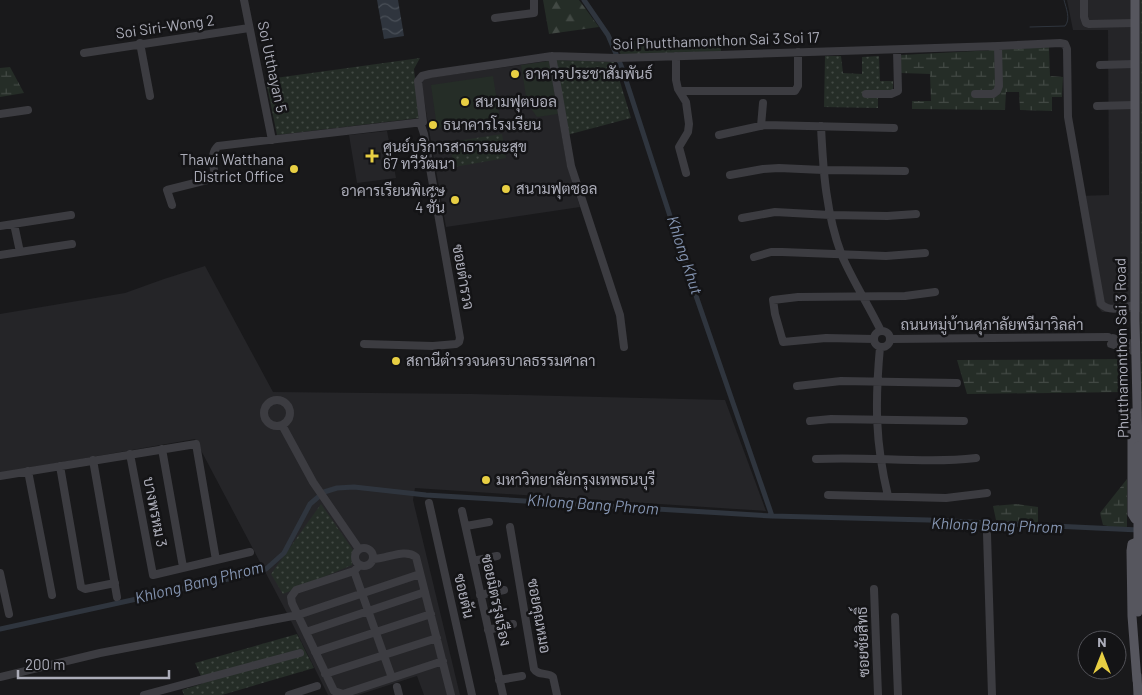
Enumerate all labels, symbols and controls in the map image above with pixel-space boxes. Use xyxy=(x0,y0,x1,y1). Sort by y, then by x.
street label: Soi Siri-Wong 2 xyxy=(114,10,215,42)
street label: Soi Utthayan 5 xyxy=(254,19,291,114)
street label: Soi Phutthamonthon Sai 3 Soi 17 xyxy=(612,27,820,53)
place label: อาคารประชาสัมพันธ์ xyxy=(525,64,653,82)
marker: อาคารประชาสัมพันธ์ xyxy=(509,68,521,80)
place label: สนามฟุตบอล xyxy=(475,92,557,113)
marker: สนามฟุตบอล xyxy=(459,96,471,108)
place label: ธนาคารโรงเรียน xyxy=(443,115,541,133)
marker: ธนาคารโรงเรียน xyxy=(427,119,439,131)
place label: ศูนย์บริการสาธารณะสุข 67 ทวีวัฒนา xyxy=(383,137,527,172)
marker: ศูนย์บริการสาธารณะสุข 67 ทวีวัฒนา xyxy=(365,149,379,163)
place label: Thawi Watthana District Office xyxy=(180,150,284,185)
marker: Thawi Watthana District Office xyxy=(288,163,300,175)
place label: สนามฟุตซอล xyxy=(516,179,597,200)
place label: อาคารเรียนพิเศษ 4 ชั้น xyxy=(341,181,446,216)
marker: สนามฟุตซอล xyxy=(500,183,512,195)
marker: อาคารเรียนพิเศษ 4 ชั้น xyxy=(449,194,461,206)
water label: Khlong Khut xyxy=(664,213,707,297)
street label: ซอยตำรวจ xyxy=(449,243,479,311)
street label: Phutthamonthon Sai 3 Road xyxy=(1110,258,1132,438)
street label: ถนนหมู่บ้านศุภาลัยพรีมาวิลล่า xyxy=(901,315,1083,336)
place label: สถานีตำรวจนครบาลธรรมศาลา xyxy=(406,351,596,369)
marker: สถานีตำรวจนครบาลธรรมศาลา xyxy=(390,355,402,367)
place label: มหาวิทยาลัยกรุงเทพธนบุรี xyxy=(496,470,655,491)
marker: มหาวิทยาลัยกรุงเทพธนบุรี xyxy=(480,474,492,486)
street label: บางพรหม 3 xyxy=(140,475,172,549)
water label: Khlong Bang Phrom xyxy=(527,489,660,518)
water label: Khlong Bang Phrom xyxy=(931,513,1063,536)
street label: ซอยมิตรรุ่งเรือง xyxy=(475,552,516,648)
water label: Khlong Bang Phrom xyxy=(133,556,265,607)
street label: ซอยตัน xyxy=(451,572,479,620)
street label: ซอยคุณหมอ xyxy=(522,577,555,655)
street label: ซอยชัยสิทธิ์ xyxy=(846,606,872,678)
north arrow xyxy=(1077,630,1127,680)
text: N xyxy=(1097,633,1107,650)
scale bar xyxy=(18,648,169,680)
text: 200 m xyxy=(25,655,65,673)

